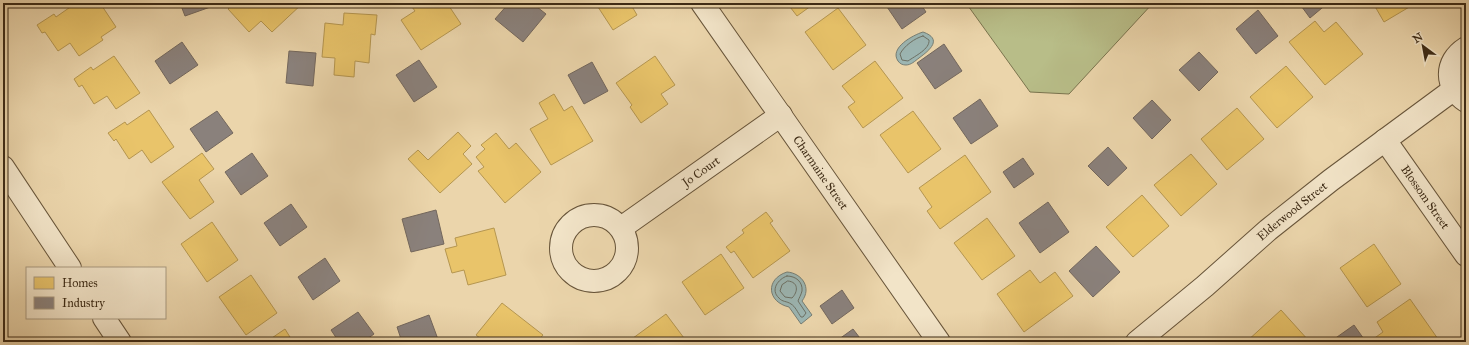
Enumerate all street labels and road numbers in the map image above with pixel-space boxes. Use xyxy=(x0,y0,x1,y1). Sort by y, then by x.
street label: Charmaine Street xyxy=(790,133,852,213)
street label: Jo Court xyxy=(678,153,723,192)
street label: Blossom Street xyxy=(1398,163,1453,232)
street label: Elderwood Street xyxy=(1254,178,1331,243)

